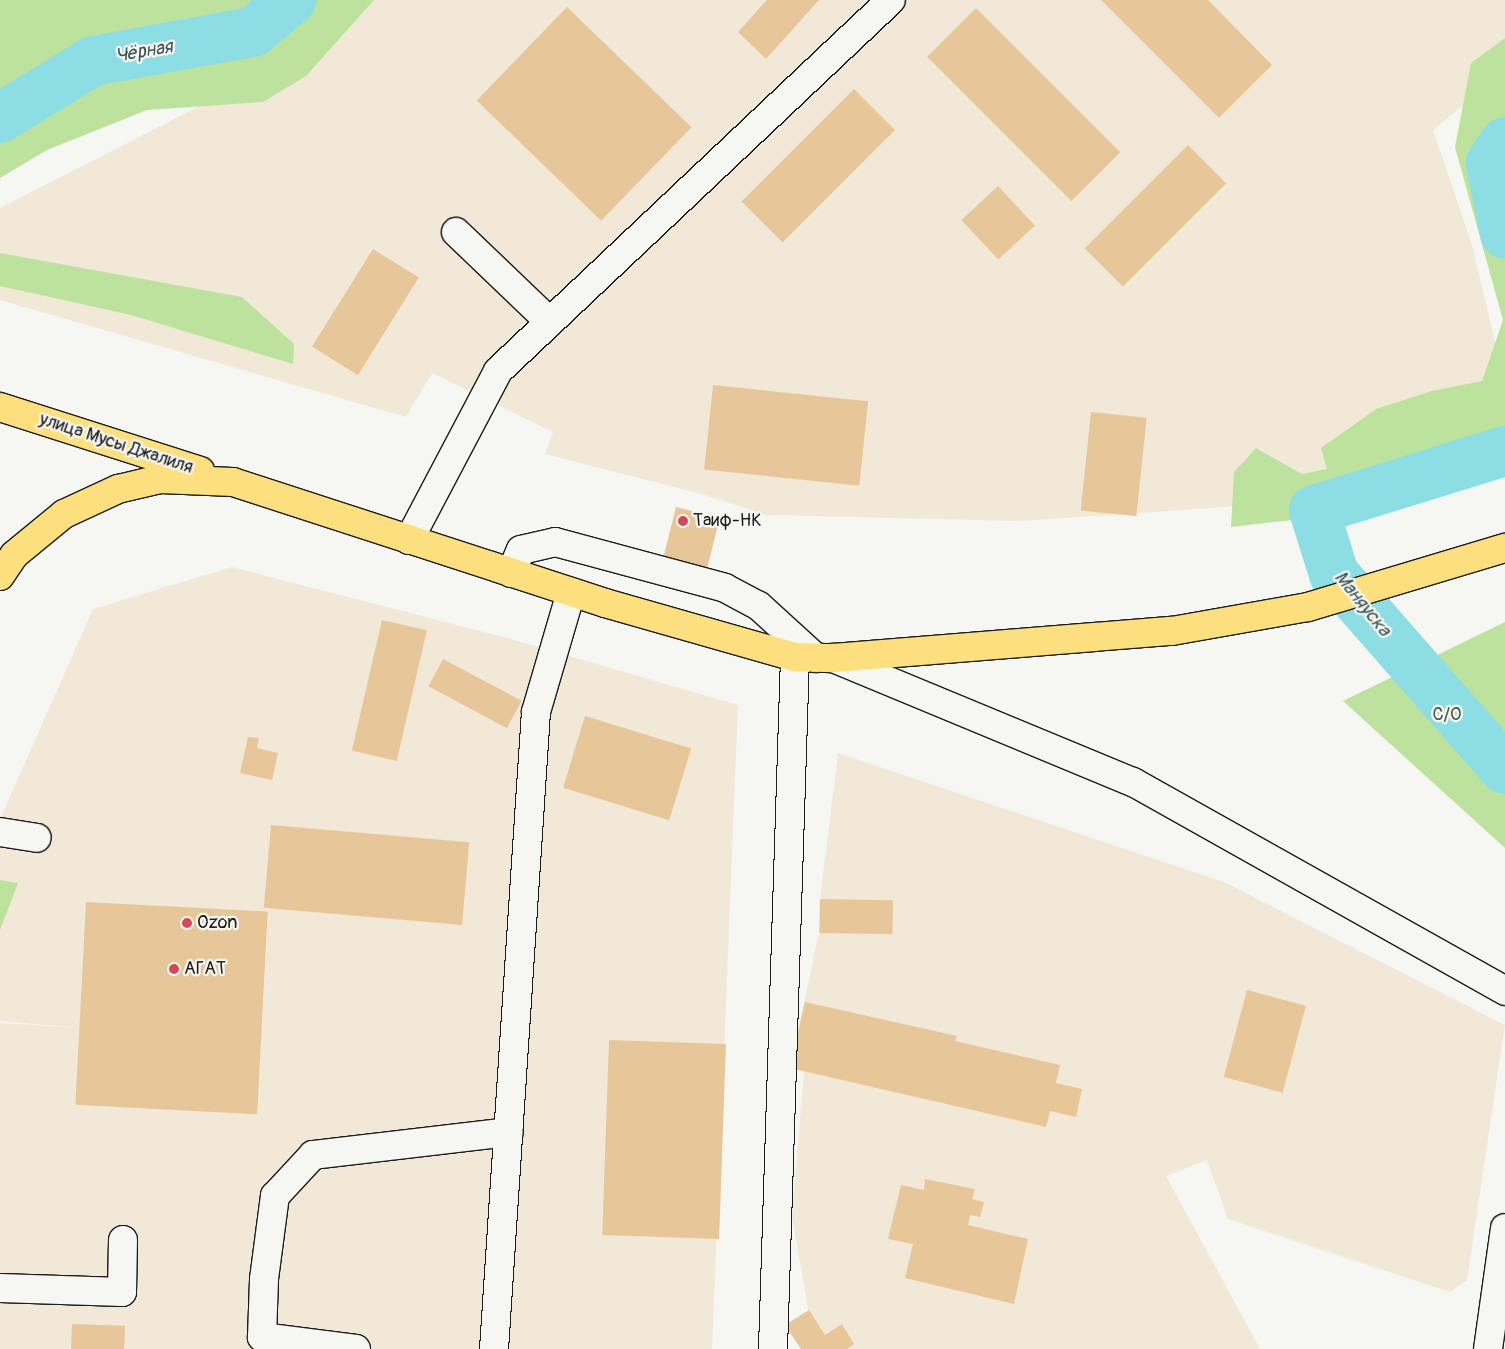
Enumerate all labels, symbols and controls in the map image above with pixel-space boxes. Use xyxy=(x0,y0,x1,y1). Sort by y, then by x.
water label: Чёрная xyxy=(114,36,174,68)
street label: улица Мусы Джалиля xyxy=(37,409,195,479)
place label: Таиф-НК xyxy=(693,510,761,532)
marker: Таиф-НК xyxy=(677,515,689,527)
water label: Маняуска xyxy=(1329,567,1395,641)
park label: С/О xyxy=(1433,704,1461,726)
place label: Ozon xyxy=(197,912,237,934)
marker: Ozon xyxy=(181,917,193,929)
place label: АГАТ xyxy=(184,958,226,980)
marker: АГАТ xyxy=(168,963,180,975)

